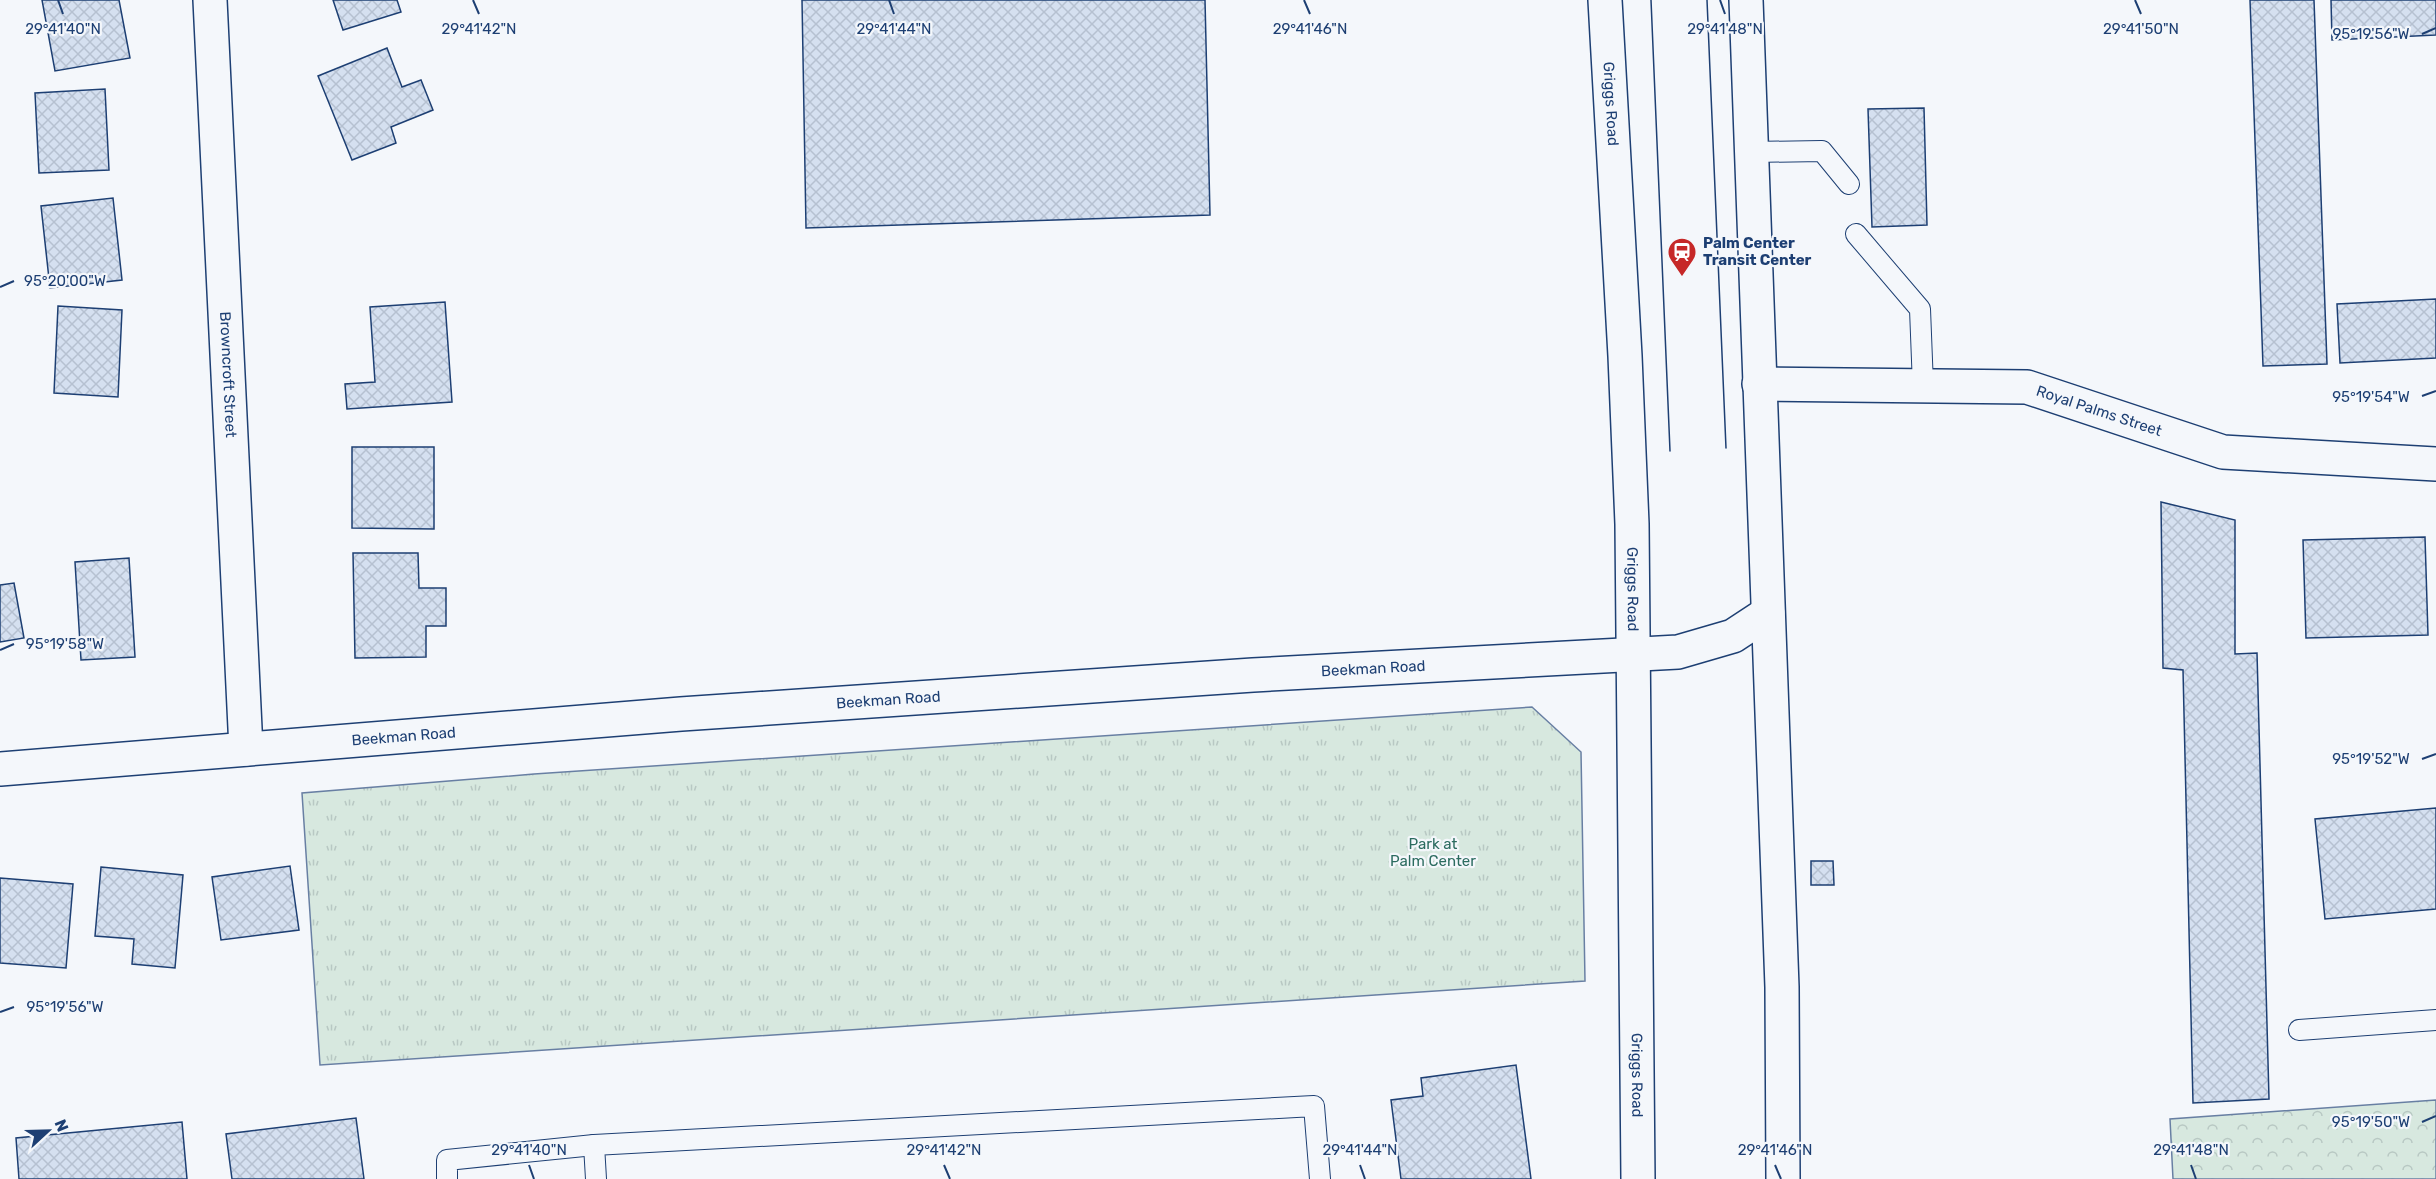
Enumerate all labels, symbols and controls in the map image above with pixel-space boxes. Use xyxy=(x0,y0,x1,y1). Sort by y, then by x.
text: 29°41'40"N xyxy=(25,20,101,38)
text: 29°41'42"N xyxy=(442,20,516,38)
text: 29°41'44"N xyxy=(856,20,932,38)
text: 29°41'46"N xyxy=(1273,20,1347,38)
text: 29°41'48"N xyxy=(1687,20,1763,38)
text: 29°41'50"N xyxy=(2103,20,2179,38)
text: 95°19'56"W xyxy=(2332,25,2410,43)
street label: Griggs Road xyxy=(1599,61,1622,146)
place label: Palm Center Transit Center xyxy=(1703,234,1812,269)
station icon: Palm Center Transit Center xyxy=(1666,236,1698,278)
text: 95°20'00"W xyxy=(24,272,106,290)
street label: Browncroft Street xyxy=(216,311,240,438)
street label: Royal Palms Street xyxy=(2034,382,2164,440)
text: 95°19'54"W xyxy=(2332,388,2410,406)
street label: Griggs Road xyxy=(1623,547,1642,632)
text: 95°19'58"W xyxy=(26,635,104,653)
street label: Beekman Road xyxy=(1321,657,1426,680)
street label: Beekman Road xyxy=(836,687,941,712)
street label: Beekman Road xyxy=(351,723,457,750)
text: 95°19'52"W xyxy=(2332,750,2410,768)
park label: Park at Palm Center xyxy=(1390,835,1476,870)
text: 95°19'56"W xyxy=(26,998,104,1016)
street label: Griggs Road xyxy=(1628,1033,1646,1118)
north arrow xyxy=(18,1101,78,1161)
text: 95°19'50"W xyxy=(2332,1113,2410,1131)
text: N xyxy=(50,1117,72,1134)
text: 29°41'40"N xyxy=(491,1141,567,1159)
text: 29°41'42"N xyxy=(907,1141,981,1159)
text: 29°41'44"N xyxy=(1322,1141,1398,1159)
text: 29°41'46"N xyxy=(1738,1141,1812,1159)
text: 29°41'48"N xyxy=(2153,1141,2229,1159)

